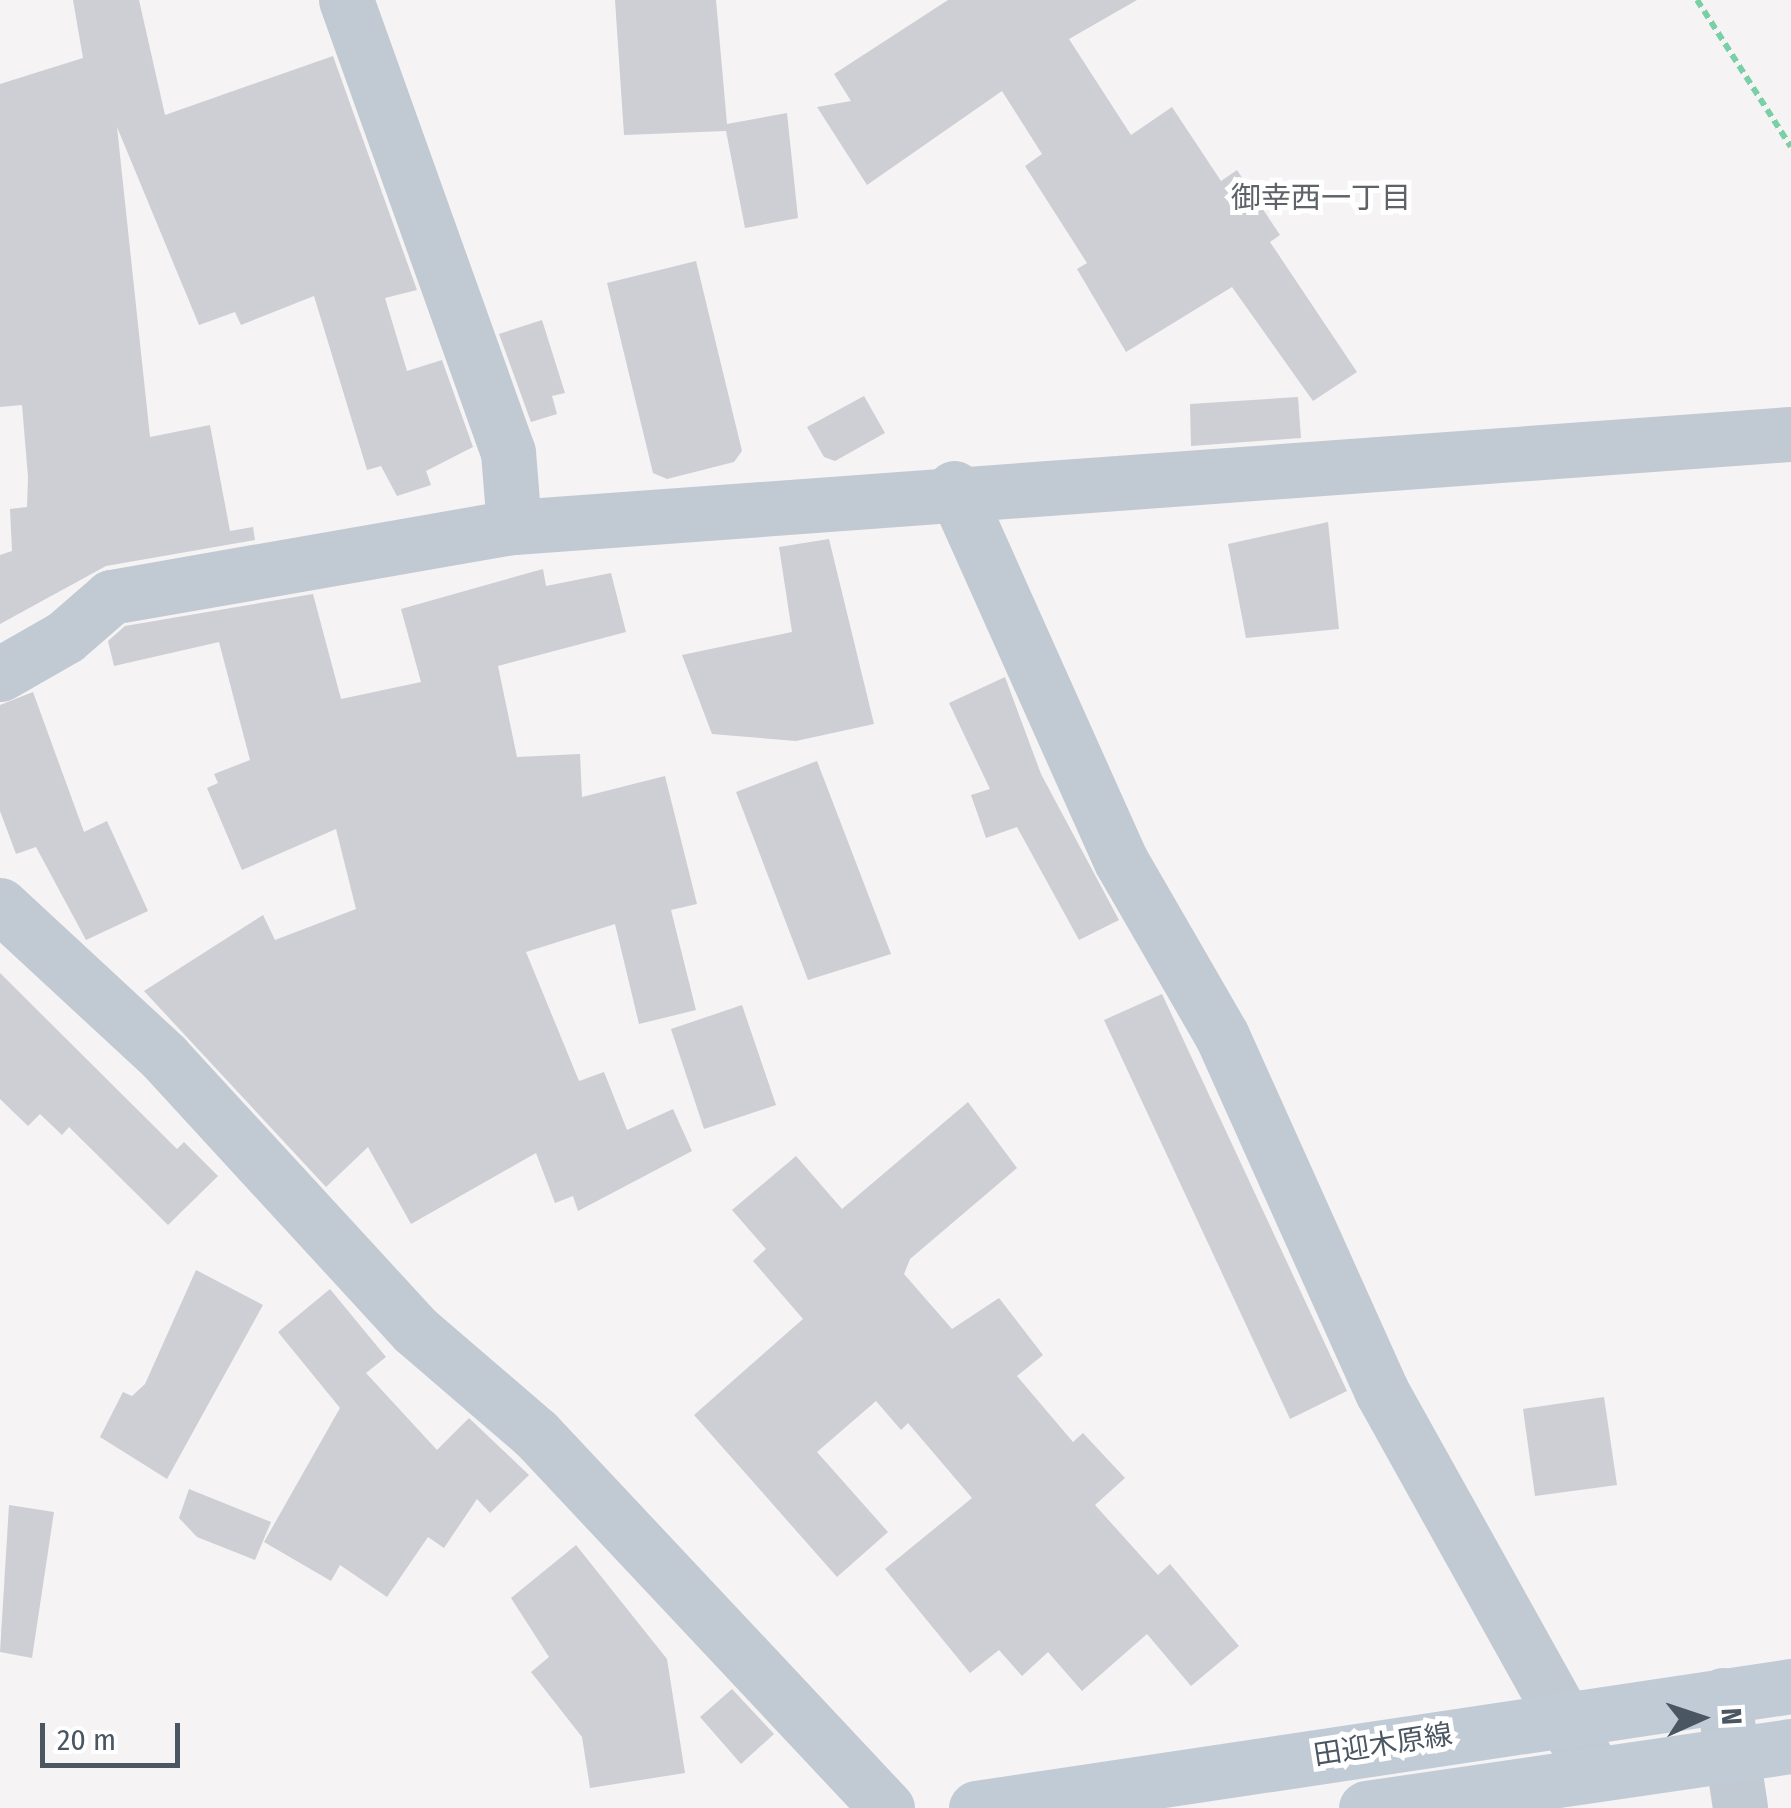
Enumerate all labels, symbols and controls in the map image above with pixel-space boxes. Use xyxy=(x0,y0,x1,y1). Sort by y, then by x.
district label: 御幸西一丁目 xyxy=(1231,180,1411,216)
north arrow xyxy=(1651,1668,1751,1768)
scale bar xyxy=(45,1703,185,1765)
text: N xyxy=(1715,1707,1748,1726)
street label: 田迎木原線 xyxy=(1311,1717,1455,1773)
text: 20 m xyxy=(57,1722,116,1758)

